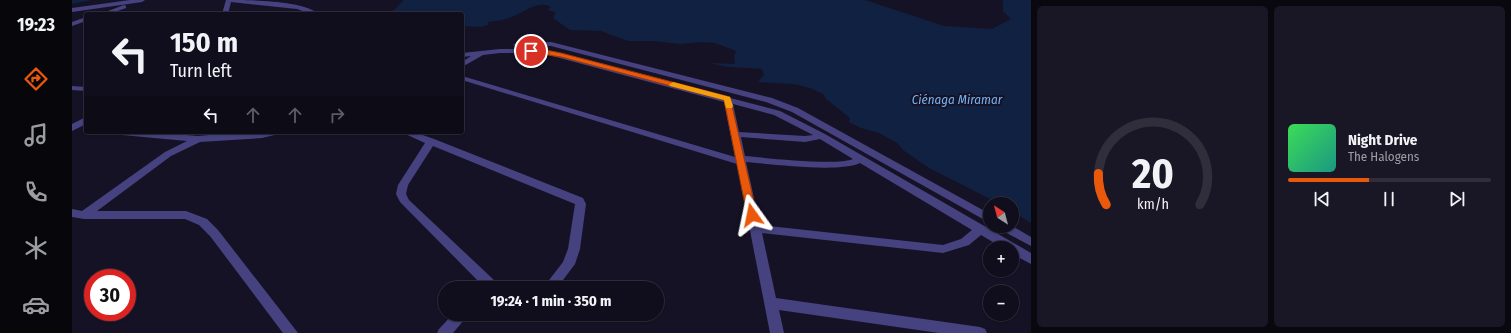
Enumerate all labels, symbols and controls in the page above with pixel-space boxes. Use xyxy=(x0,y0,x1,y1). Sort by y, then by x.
text: 19:23 xyxy=(17,14,55,36)
text: 150 m xyxy=(170,26,238,59)
icon: left xyxy=(104,28,156,80)
pin xyxy=(514,34,548,68)
icon: arrive xyxy=(520,40,542,62)
text: Turn left xyxy=(170,60,232,82)
icon: directions xyxy=(22,65,50,93)
water label: Ciénaga Miramar xyxy=(912,92,1003,107)
icon: left xyxy=(200,104,222,126)
icon: ahead xyxy=(242,104,264,126)
icon: ahead xyxy=(284,104,306,126)
icon: right xyxy=(326,104,348,126)
icon: music xyxy=(22,121,50,149)
text: Night Drive xyxy=(1348,131,1417,149)
text: 20 xyxy=(1131,148,1173,198)
text: The Halogens xyxy=(1348,149,1419,164)
icon: phone xyxy=(22,178,50,206)
icon: previous xyxy=(1311,188,1333,210)
icon: pause xyxy=(1378,188,1400,210)
icon: next xyxy=(1446,188,1468,210)
position arrow xyxy=(731,194,773,236)
text: km/h xyxy=(1137,195,1168,212)
north arrow xyxy=(983,197,1019,233)
map controls xyxy=(983,197,1019,321)
icon: climate xyxy=(22,234,50,262)
button: + xyxy=(983,241,1019,277)
speed limit sign: 30 xyxy=(84,269,136,321)
button: − xyxy=(983,285,1019,321)
icon: car xyxy=(22,291,50,319)
text: 19:24 · 1 min · 350 m xyxy=(490,292,612,310)

